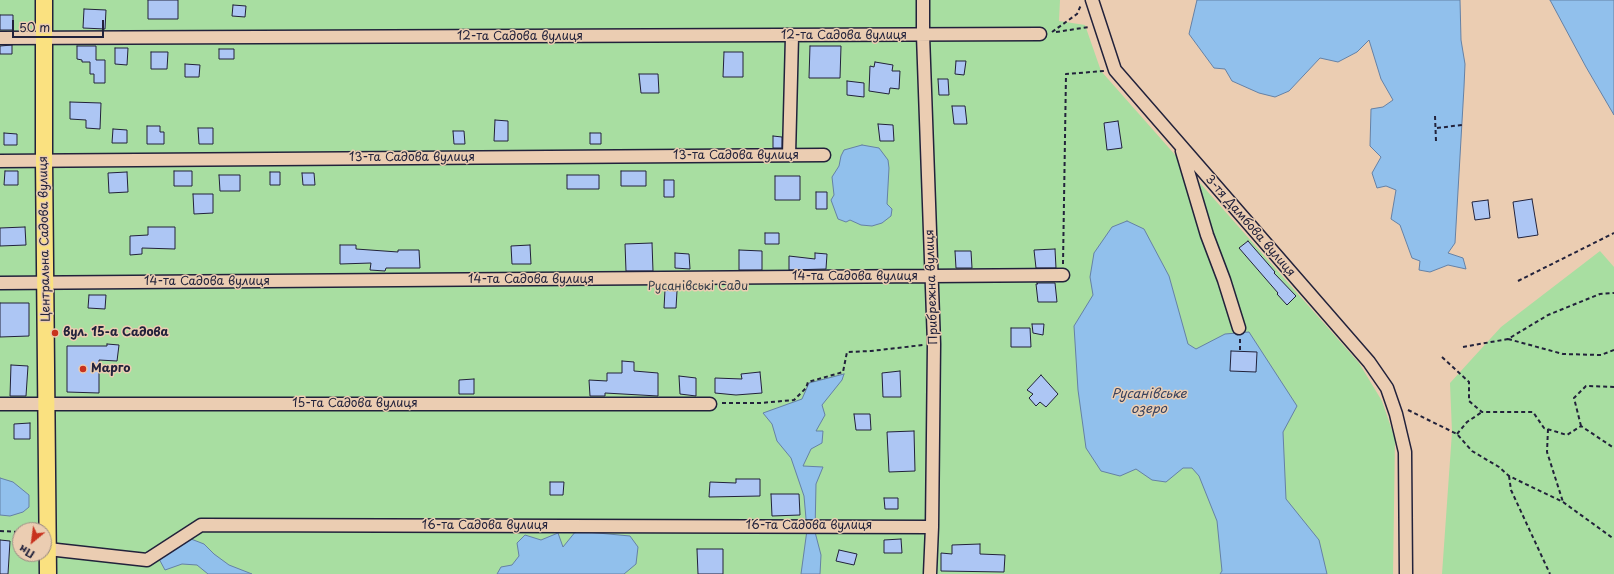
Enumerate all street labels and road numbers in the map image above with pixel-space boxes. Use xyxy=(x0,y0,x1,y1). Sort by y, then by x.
street label: 12-та Садова вулиця xyxy=(781,29,907,43)
street label: 12-та Садова вулиця xyxy=(457,30,583,44)
street label: 13-та Садова вулиця xyxy=(673,149,799,163)
street label: 13-та Садова вулиця xyxy=(349,151,475,165)
street label: Центральна Садова вулиця xyxy=(36,156,54,322)
street label: 3-тя Дамбова вулиця xyxy=(1202,172,1298,280)
street label: Прибрежна вулиця xyxy=(923,229,941,345)
street label: 14-та Садова вулиця xyxy=(792,270,918,284)
street label: 14-та Садова вулиця xyxy=(468,273,594,287)
street label: 14-та Садова вулиця xyxy=(144,275,270,289)
street label: 15-та Садова вулиця xyxy=(292,397,418,411)
street label: 16-та Садова вулиця xyxy=(422,519,548,533)
street label: 16-та Садова вулиця xyxy=(746,519,872,533)

